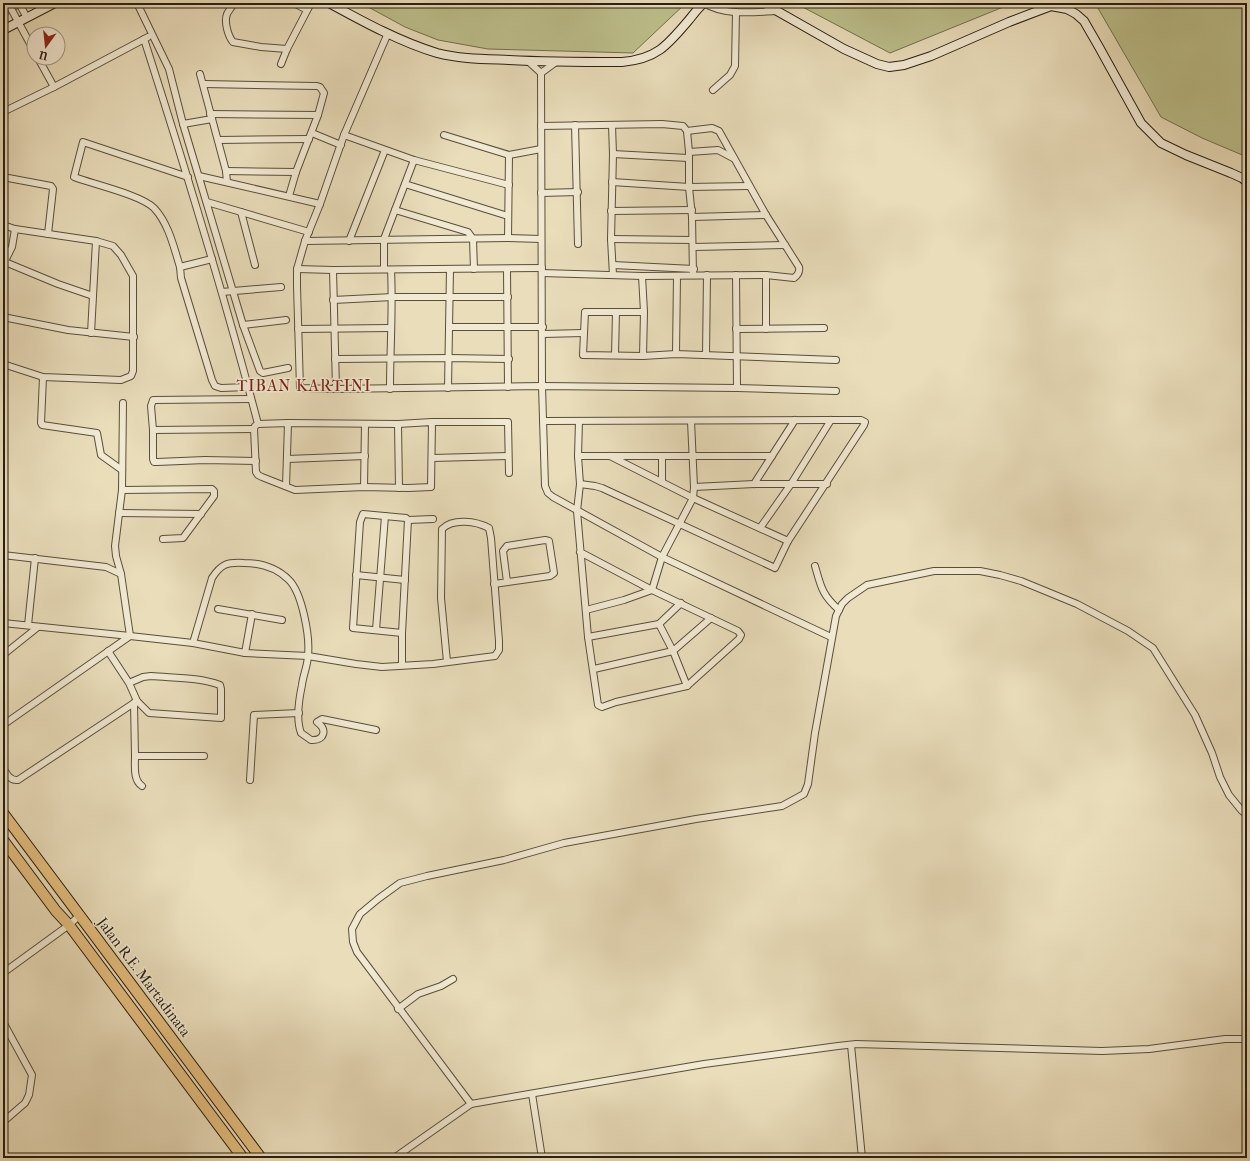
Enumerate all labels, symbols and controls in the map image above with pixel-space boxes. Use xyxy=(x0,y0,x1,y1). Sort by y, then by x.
north arrow xyxy=(26,26,66,66)
text: U xyxy=(37,48,50,63)
district label: TIBAN KARTINI xyxy=(237,376,371,395)
street label: Jalan R.E. Martadinata xyxy=(93,913,195,1041)

